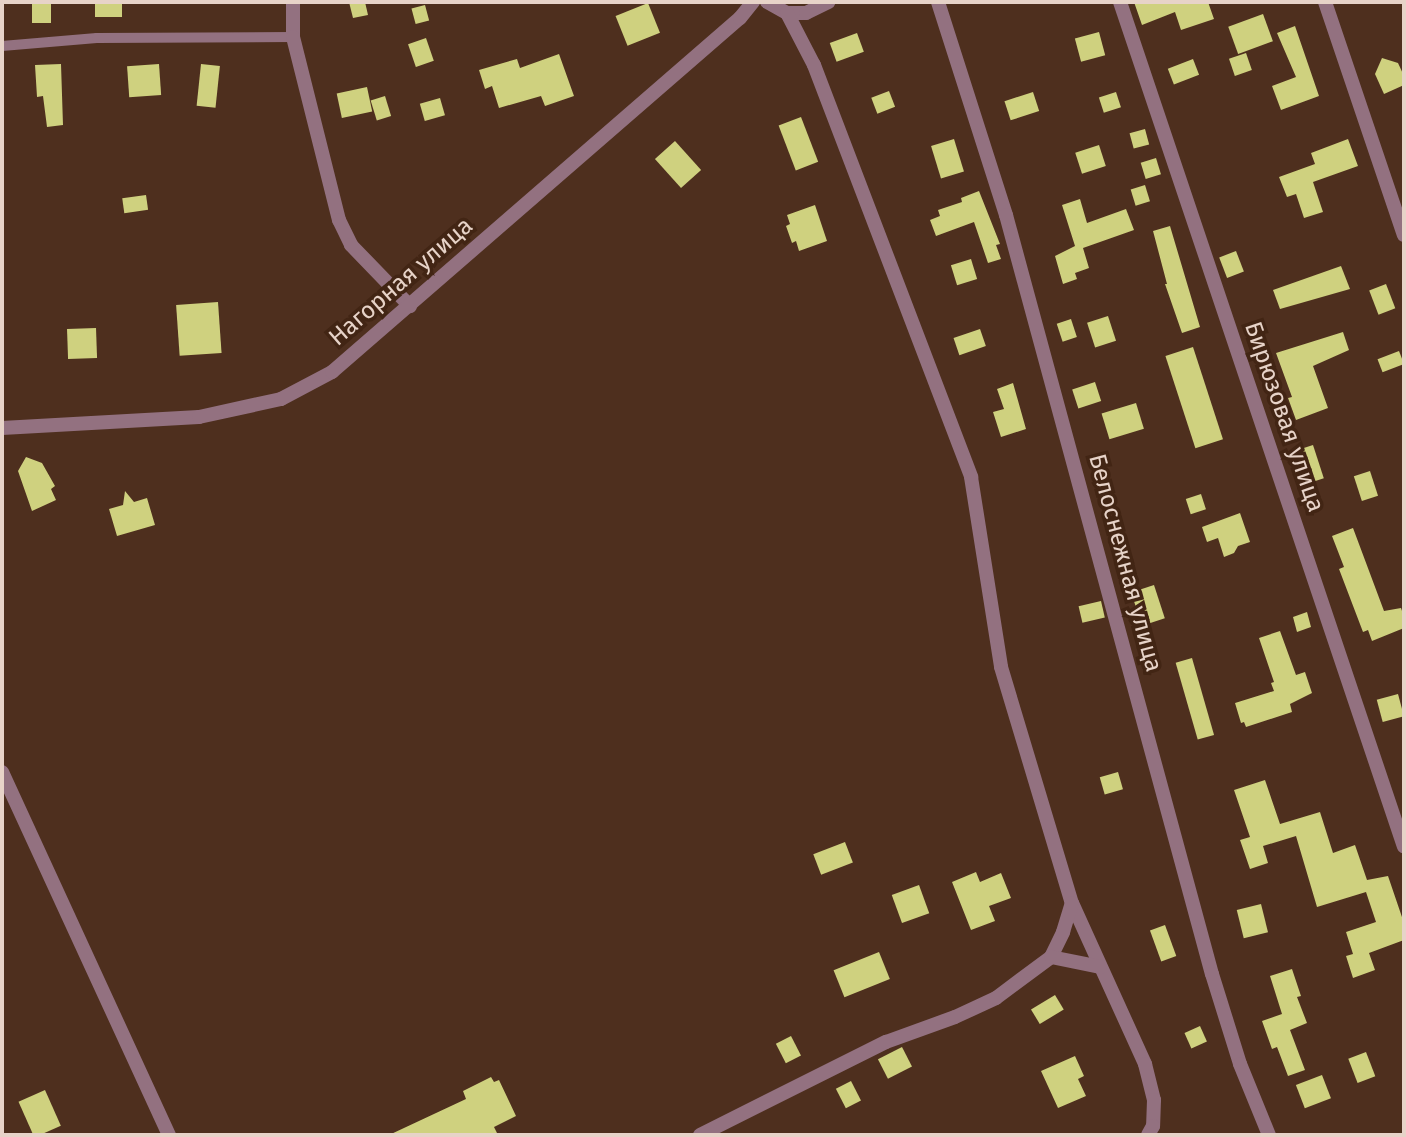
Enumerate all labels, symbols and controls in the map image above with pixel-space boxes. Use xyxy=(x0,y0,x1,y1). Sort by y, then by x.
street label: Нагорная улица xyxy=(323,212,479,352)
street label: Бирюзовая улица xyxy=(1238,318,1330,516)
street label: Белоснежная улица xyxy=(1082,451,1168,675)

